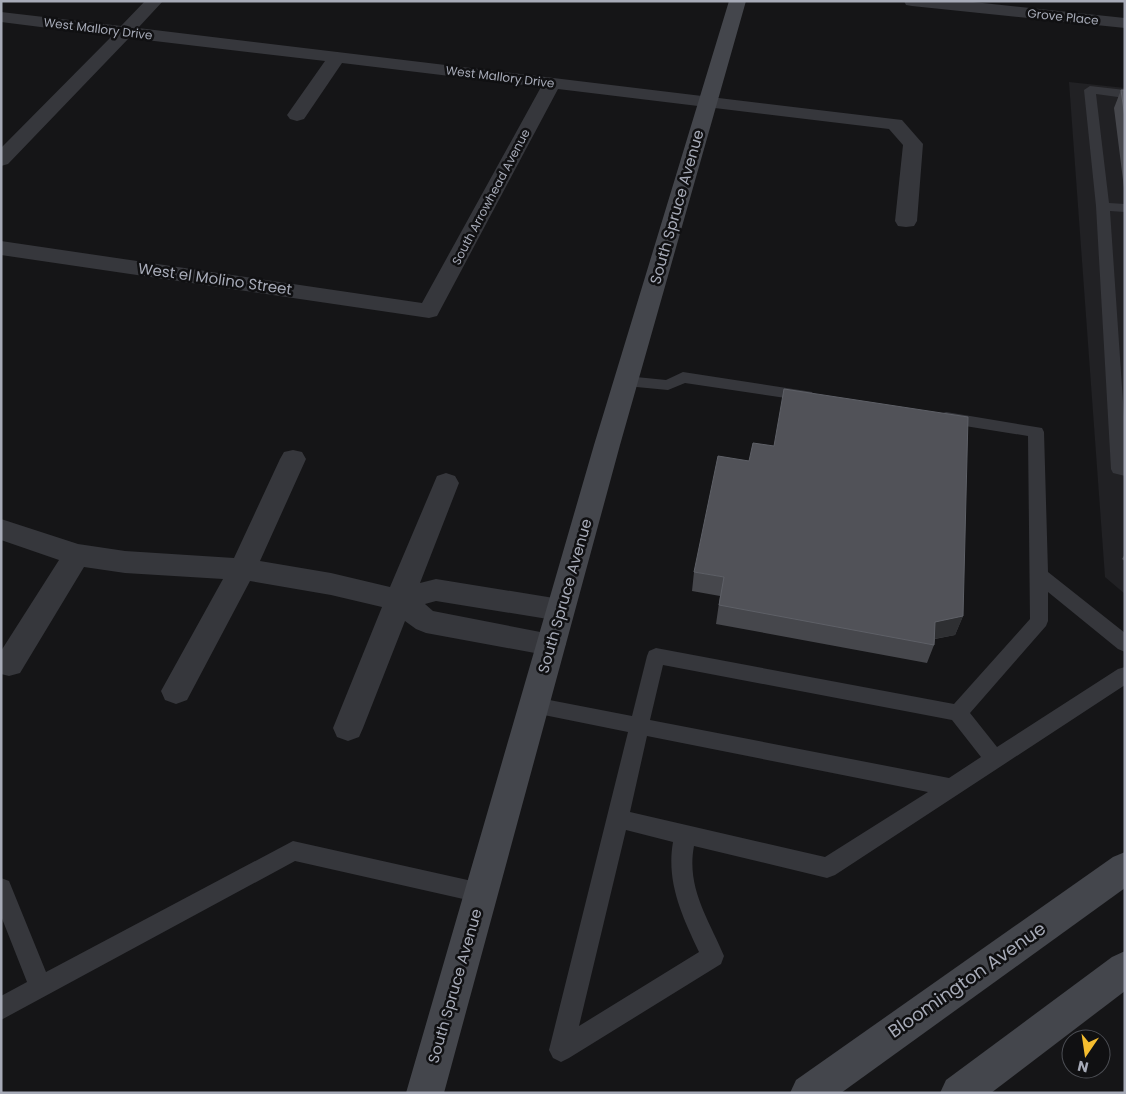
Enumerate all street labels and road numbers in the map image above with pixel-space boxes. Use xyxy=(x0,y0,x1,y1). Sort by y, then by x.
street label: Grove Place xyxy=(1027,4,1100,29)
street label: West Mallory Drive xyxy=(43,13,153,44)
street label: West Mallory Drive xyxy=(445,61,555,92)
street label: South Arrowhead Avenue xyxy=(447,126,534,268)
street label: South Spruce Avenue xyxy=(644,127,709,287)
street label: West el Molino Street xyxy=(137,257,293,300)
street label: South Spruce Avenue xyxy=(532,516,597,676)
street label: South Spruce Avenue xyxy=(422,906,487,1066)
street label: Bloomington Avenue xyxy=(883,916,1051,1044)

